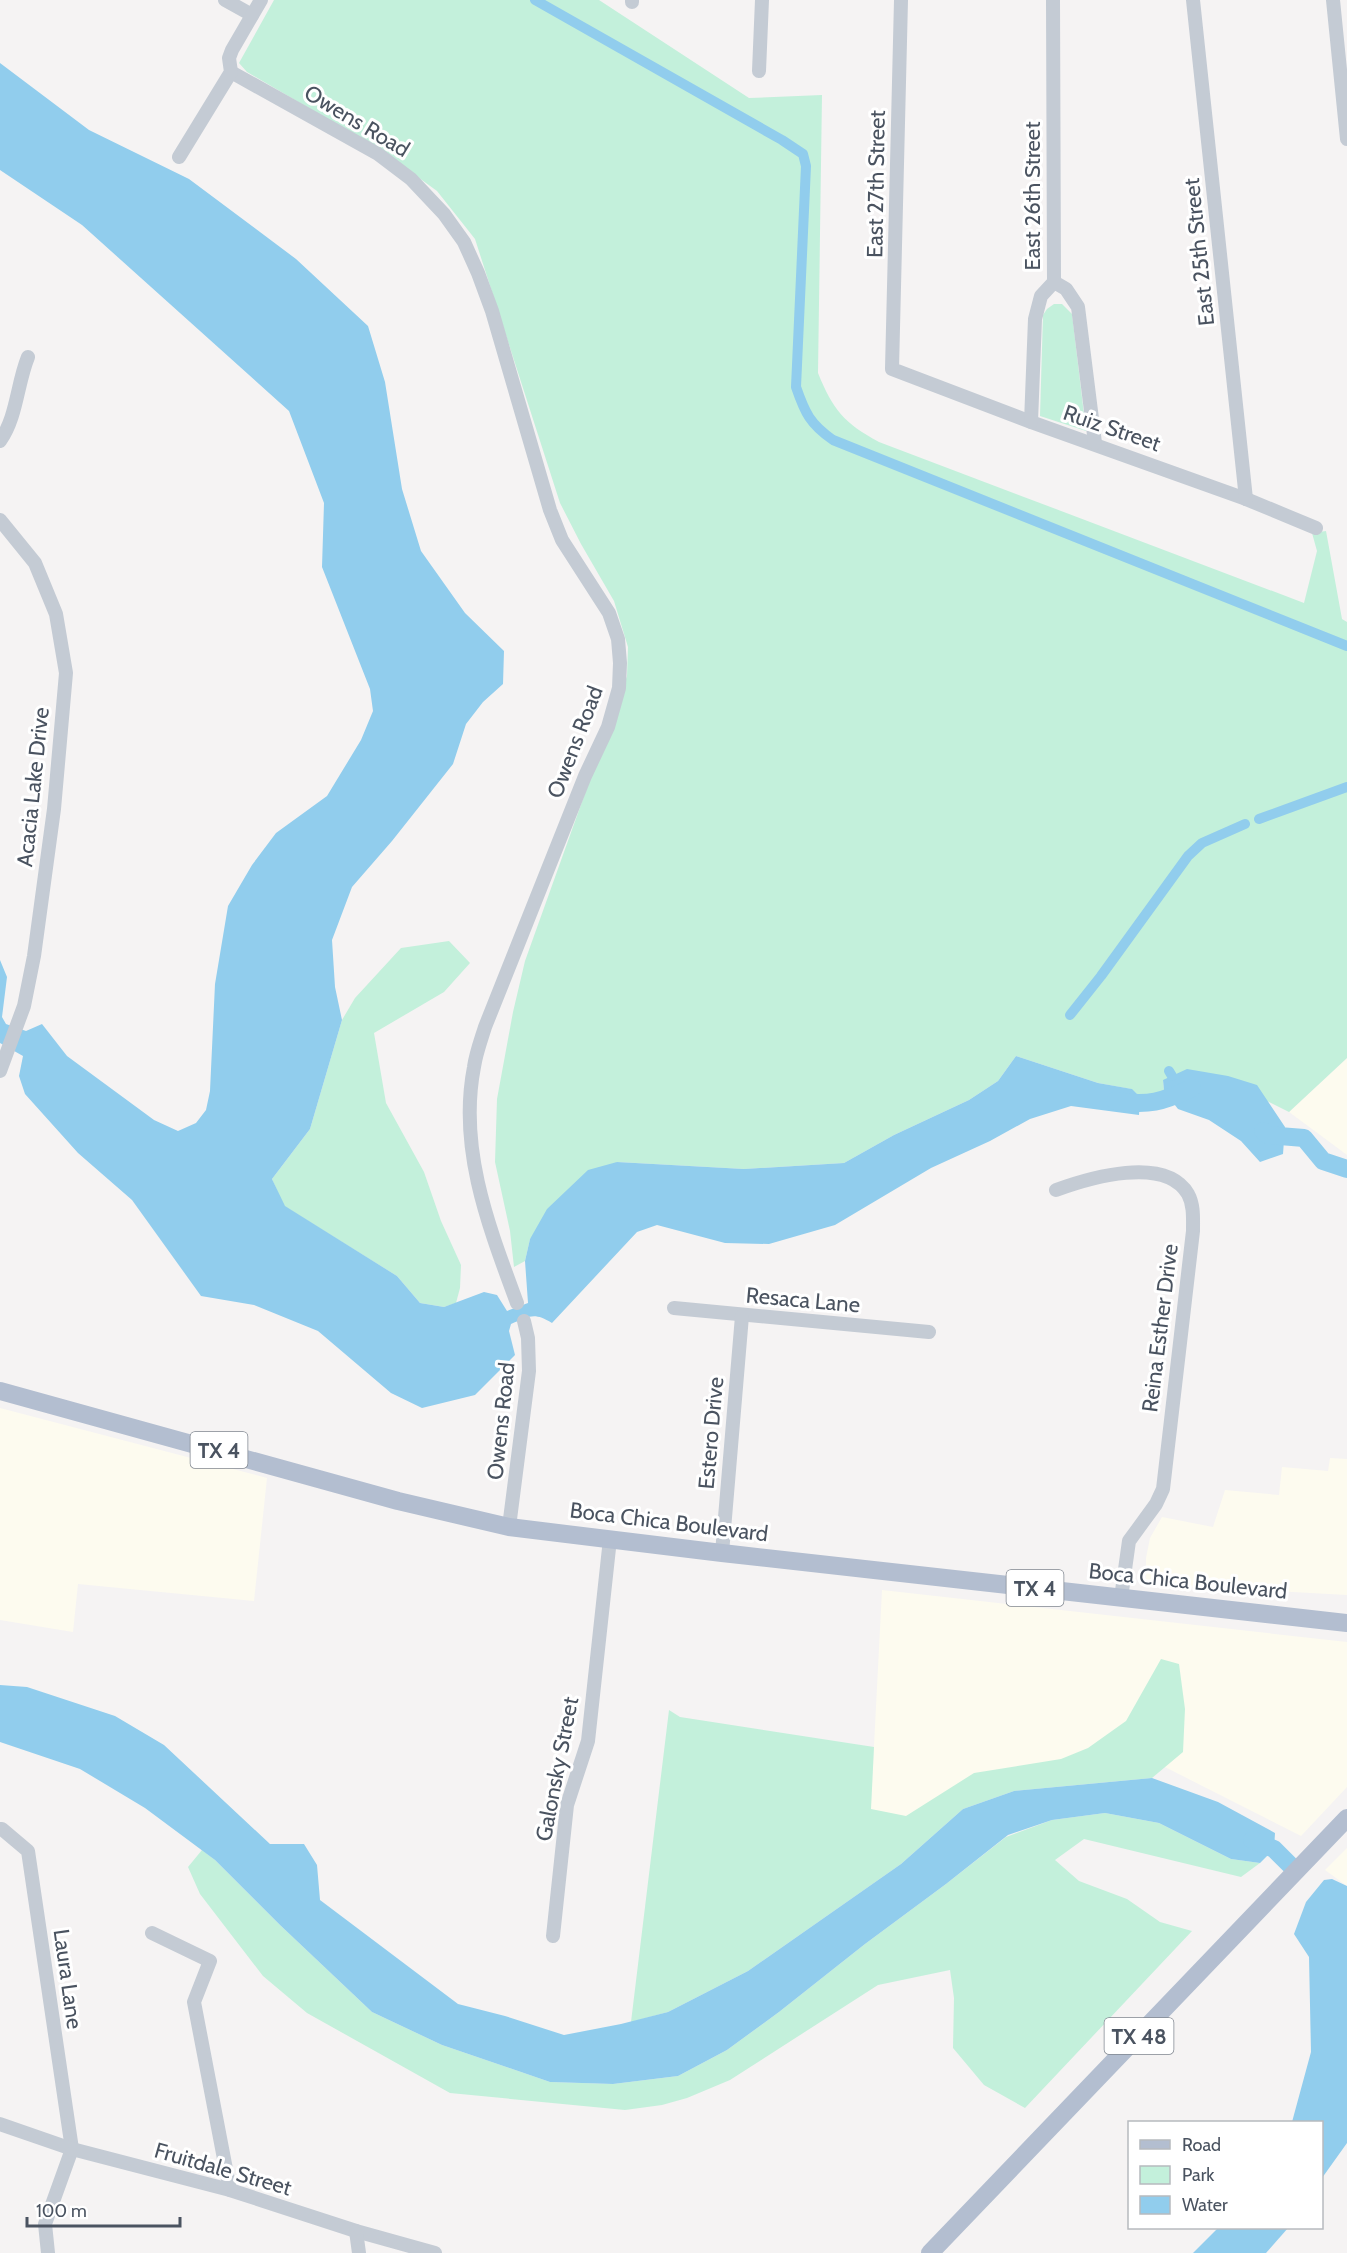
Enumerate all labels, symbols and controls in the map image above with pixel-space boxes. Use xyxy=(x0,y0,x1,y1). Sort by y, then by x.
street label: Owens Road xyxy=(299,79,415,163)
street label: East 27th Street xyxy=(861,109,891,258)
street label: East 26th Street xyxy=(1019,121,1046,271)
street label: East 25th Street xyxy=(1178,176,1220,327)
street label: Ruiz Street xyxy=(1060,399,1165,457)
street label: Owens Road xyxy=(541,682,609,802)
street label: Acacia Lake Drive xyxy=(11,706,55,868)
street label: Reina Esther Drive xyxy=(1136,1242,1184,1414)
street label: Resaca Lane xyxy=(745,1282,861,1318)
street label: Owens Road xyxy=(481,1361,521,1481)
street label: Estero Drive xyxy=(693,1376,729,1490)
road number: TX 4 xyxy=(190,1432,248,1468)
street label: Boca Chica Boulevard xyxy=(568,1496,770,1548)
street label: Boca Chica Boulevard xyxy=(1087,1557,1289,1605)
road number: TX 4 xyxy=(1006,1570,1064,1606)
street label: Galonsky Street xyxy=(530,1694,584,1843)
street label: Laura Lane xyxy=(48,1927,88,2031)
road number: TX 48 xyxy=(1104,2018,1174,2054)
legend xyxy=(1128,2121,1323,2229)
text: Road xyxy=(1182,2134,1221,2156)
street label: Fruitdale Street xyxy=(151,2137,295,2202)
text: Park xyxy=(1182,2164,1215,2186)
scale bar xyxy=(27,2190,180,2228)
text: Water xyxy=(1182,2194,1228,2216)
text: 100 m xyxy=(36,2200,87,2222)

